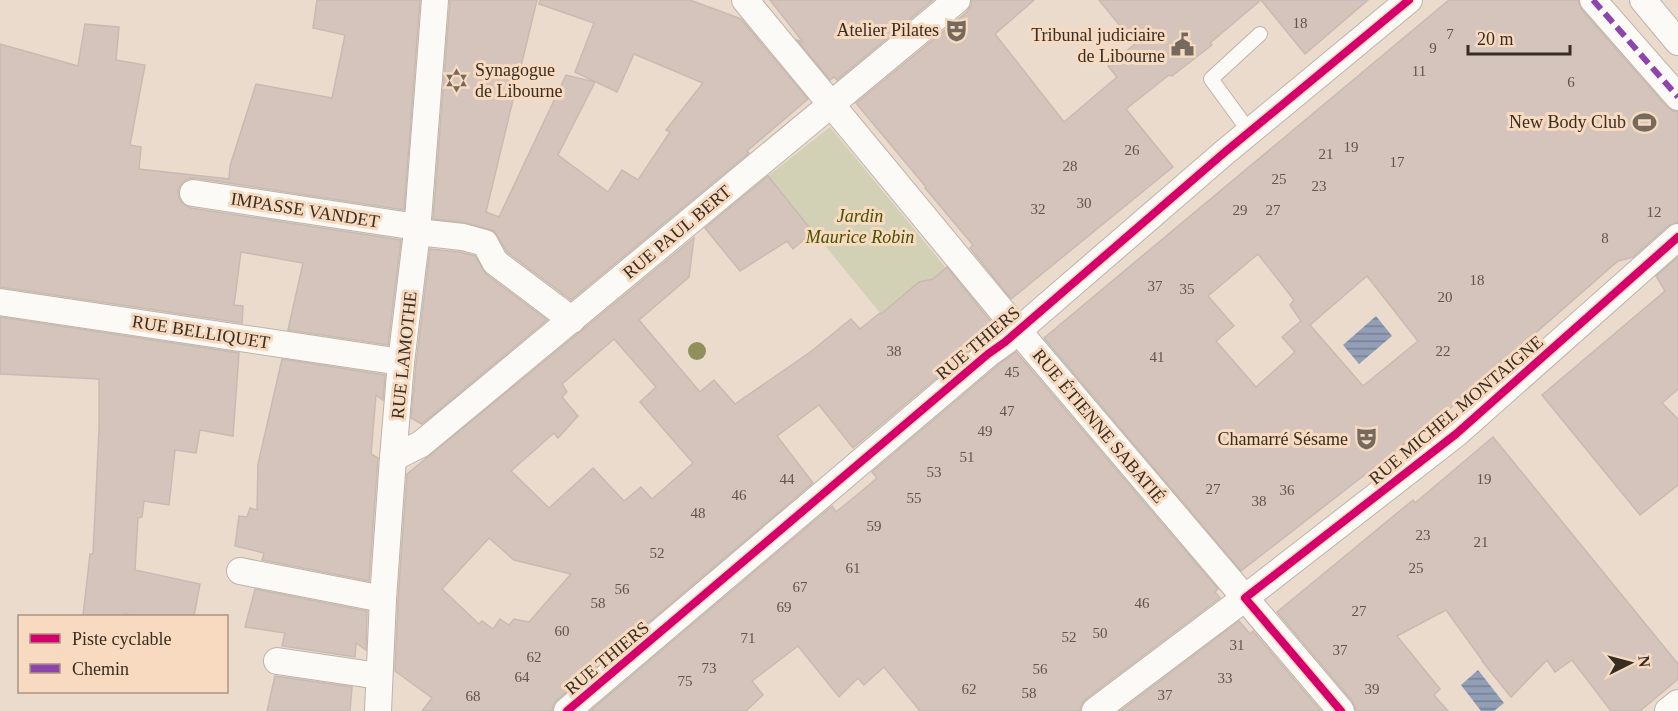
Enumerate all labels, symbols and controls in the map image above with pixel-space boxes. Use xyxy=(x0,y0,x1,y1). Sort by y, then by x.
house number: 18 xyxy=(1293,15,1308,31)
theatre icon: Atelier Pilates xyxy=(944,17,970,43)
scale bar xyxy=(1468,18,1570,56)
place label: Atelier Pilates xyxy=(837,20,939,40)
place label: Tribunal judiciaire de Libourne xyxy=(1031,25,1165,66)
house number: 7 xyxy=(1446,26,1454,42)
text: 20 m xyxy=(1477,29,1514,49)
public building icon: Tribunal judiciaire de Libourne xyxy=(1170,32,1196,58)
house number: 9 xyxy=(1429,40,1437,56)
place label: Synagogue de Libourne xyxy=(475,60,562,101)
house number: 11 xyxy=(1412,63,1426,79)
synagogue icon: Synagogue de Libourne xyxy=(444,67,470,93)
house number: 6 xyxy=(1567,74,1575,90)
sports icon: New Body Club xyxy=(1631,109,1657,135)
place label: New Body Club xyxy=(1509,112,1626,132)
house number: 19 xyxy=(1344,139,1359,155)
house number: 26 xyxy=(1125,142,1140,158)
house number: 21 xyxy=(1319,146,1334,162)
house number: 17 xyxy=(1390,154,1405,170)
house number: 28 xyxy=(1063,158,1078,174)
house number: 25 xyxy=(1272,171,1287,187)
house number: 23 xyxy=(1312,178,1327,194)
street label: RUE PAUL BERT xyxy=(619,181,735,283)
street label: IMPASSE VANDET xyxy=(229,188,381,232)
house number: 30 xyxy=(1077,195,1092,211)
house number: 32 xyxy=(1031,201,1046,217)
house number: 29 xyxy=(1233,202,1248,218)
house number: 27 xyxy=(1266,202,1281,218)
house number: 12 xyxy=(1647,204,1662,220)
park label: Jardin Maurice Robin xyxy=(805,206,914,247)
house number: 8 xyxy=(1601,230,1609,246)
house number: 18 xyxy=(1470,272,1485,288)
house number: 37 xyxy=(1148,278,1163,294)
house number: 35 xyxy=(1180,281,1195,297)
house number: 20 xyxy=(1438,289,1453,305)
street label: RUE LAMOTHE xyxy=(387,290,421,420)
street label: RUE THIERS xyxy=(932,302,1024,384)
street label: RUE BELLIQUET xyxy=(131,311,271,353)
street label: RUE MICHEL MONTAIGNE xyxy=(1365,331,1547,489)
house number: 38 xyxy=(887,343,902,359)
house number: 22 xyxy=(1436,343,1451,359)
street label: RUE ÉTIENNE SABATIÉ xyxy=(1029,344,1170,507)
house number: 41 xyxy=(1150,349,1165,365)
house number: 45 xyxy=(1005,364,1020,380)
house number: 47 xyxy=(1000,403,1015,419)
house number: 49 xyxy=(978,423,993,439)
theatre icon: Chamarré Sésame xyxy=(1353,426,1379,452)
place label: Chamarré Sésame xyxy=(1218,429,1348,449)
house number: 51 xyxy=(960,449,975,465)
house number: 53 xyxy=(927,464,942,480)
house number: 44 xyxy=(780,471,795,487)
house number: 19 xyxy=(1477,471,1492,487)
house number: 27 xyxy=(1206,481,1221,497)
house number: 36 xyxy=(1280,482,1295,498)
house number: 46 xyxy=(732,487,747,503)
house number: 55 xyxy=(907,490,922,506)
house number: 38 xyxy=(1252,493,1267,509)
house number: 48 xyxy=(691,505,706,521)
house number: 59 xyxy=(867,518,882,534)
house number: 23 xyxy=(1416,527,1431,543)
house number: 21 xyxy=(1474,534,1489,550)
house number: 52 xyxy=(650,545,665,561)
house number: 61 xyxy=(846,560,861,576)
house number: 25 xyxy=(1409,560,1424,576)
house number: 67 xyxy=(793,579,808,595)
house number: 56 xyxy=(615,581,630,597)
house number: 58 xyxy=(591,595,606,611)
house number: 46 xyxy=(1135,595,1150,611)
house number: 69 xyxy=(777,599,792,615)
house number: 27 xyxy=(1352,603,1367,619)
legend xyxy=(18,615,228,693)
street label: RUE THIERS xyxy=(561,617,653,699)
house number: 60 xyxy=(555,623,570,639)
house number: 50 xyxy=(1093,625,1108,641)
text: Piste cyclable xyxy=(72,629,171,649)
house number: 52 xyxy=(1062,629,1077,645)
house number: 71 xyxy=(741,630,756,646)
north arrow xyxy=(1600,633,1660,693)
house number: 31 xyxy=(1230,637,1245,653)
house number: 37 xyxy=(1333,642,1348,658)
house number: 62 xyxy=(527,649,542,665)
text: N xyxy=(1635,655,1654,669)
text: Chemin xyxy=(72,659,129,679)
house number: 73 xyxy=(702,660,717,676)
house number: 56 xyxy=(1033,661,1048,677)
house number: 64 xyxy=(515,669,530,685)
house number: 33 xyxy=(1218,670,1233,686)
house number: 75 xyxy=(678,673,693,689)
house number: 62 xyxy=(962,681,977,697)
house number: 39 xyxy=(1365,681,1380,697)
house number: 58 xyxy=(1022,685,1037,701)
house number: 37 xyxy=(1158,687,1173,703)
house number: 68 xyxy=(466,688,481,704)

